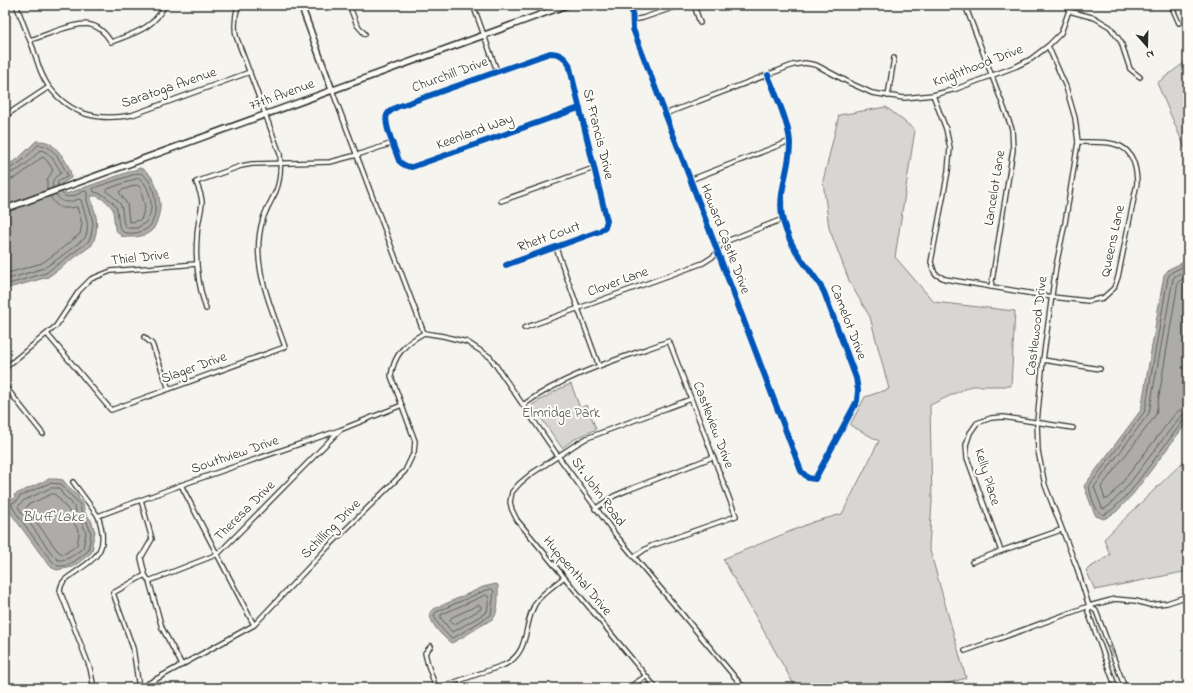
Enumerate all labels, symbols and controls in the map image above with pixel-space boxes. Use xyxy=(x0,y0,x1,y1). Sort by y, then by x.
north arrow xyxy=(1127,26,1167,66)
street label: Knighthood Drive xyxy=(930,39,1027,94)
text: N xyxy=(1144,46,1156,63)
street label: Churchill Drive xyxy=(409,51,492,98)
street label: Saratoga Avenue xyxy=(118,62,221,115)
street label: 77th Avenue xyxy=(246,73,318,117)
street label: St Francis Drive xyxy=(577,87,620,182)
street label: Keenland Way xyxy=(434,108,517,157)
street label: Lancelot Lane xyxy=(979,148,1011,227)
street label: Howard Castle Drive xyxy=(694,181,756,298)
street label: Queens Lane xyxy=(1095,202,1131,279)
street label: Rhett Court xyxy=(515,216,584,258)
street label: Thiel Drive xyxy=(110,244,171,272)
street label: Clover Lane xyxy=(585,261,652,303)
street label: Castlewood Drive xyxy=(1020,274,1054,377)
street label: Camelot Drive xyxy=(824,281,872,364)
street label: Slager Drive xyxy=(158,346,231,391)
street label: Castleview Drive xyxy=(687,378,740,472)
park label: Elmridge Park xyxy=(522,403,601,425)
street label: Southview Drive xyxy=(188,430,282,480)
street label: Kelly Place xyxy=(967,446,1006,509)
street label: St. John Road xyxy=(566,453,630,531)
street label: Theresa Drive xyxy=(210,475,281,546)
street label: Schilling Drive xyxy=(296,494,367,565)
water label: Bluff Lake xyxy=(22,506,85,528)
street label: Huppenthal Drive xyxy=(537,532,617,621)
one-way arrow xyxy=(1106,646,1114,658)

